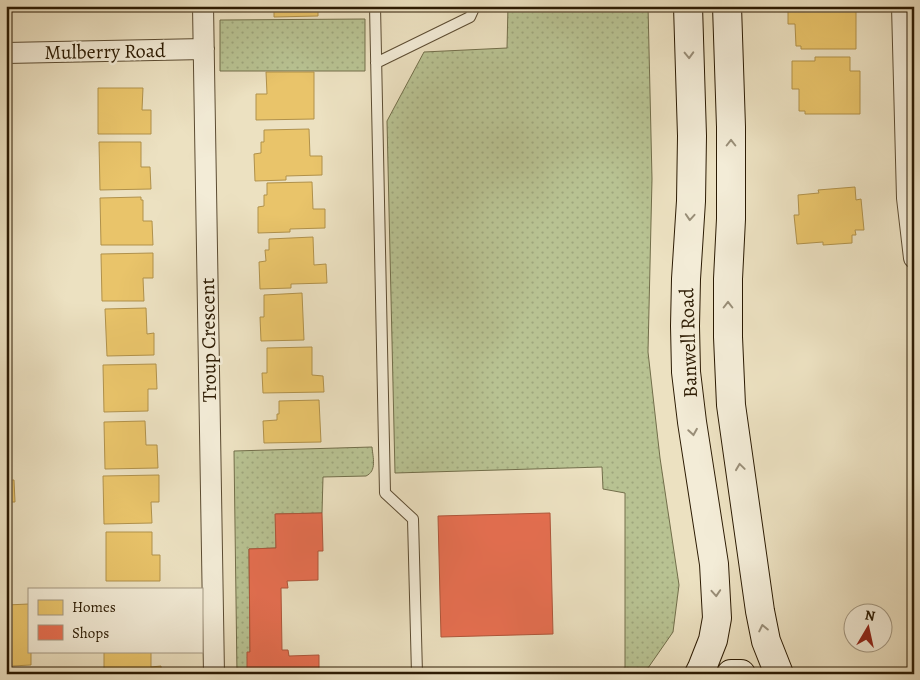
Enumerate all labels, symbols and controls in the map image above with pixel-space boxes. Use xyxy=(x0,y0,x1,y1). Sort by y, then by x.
street label: Mulberry Road xyxy=(44,37,166,66)
one-way arrow xyxy=(684,51,695,59)
one-way arrow xyxy=(726,138,736,146)
one-way arrow xyxy=(684,214,695,222)
street label: Troup Crescent xyxy=(194,277,223,402)
street label: Banwell Road xyxy=(673,287,704,398)
one-way arrow xyxy=(723,301,733,308)
one-way arrow xyxy=(688,427,698,436)
one-way arrow xyxy=(735,463,746,471)
legend xyxy=(28,588,202,652)
one-way arrow xyxy=(711,589,722,597)
text: Homes xyxy=(72,597,116,617)
north arrow xyxy=(842,602,892,652)
text: N xyxy=(863,605,876,626)
text: Shops xyxy=(72,623,109,643)
one-way arrow xyxy=(758,623,769,632)

